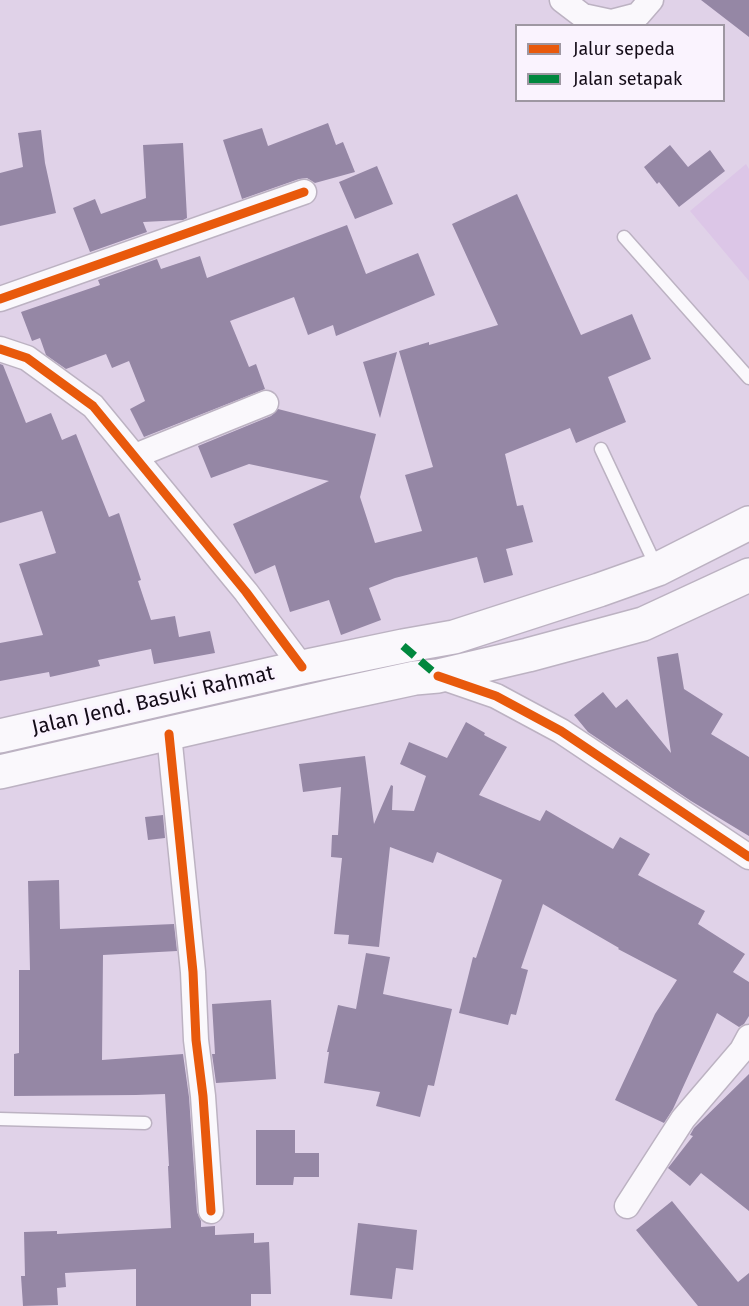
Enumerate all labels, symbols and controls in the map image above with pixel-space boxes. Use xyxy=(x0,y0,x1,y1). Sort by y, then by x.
legend xyxy=(515,24,725,102)
text: Jalur sepeda xyxy=(573,38,675,60)
text: Jalan setapak xyxy=(573,68,682,90)
street label: Jalan Jend. Basuki Rahmat xyxy=(29,661,277,741)

